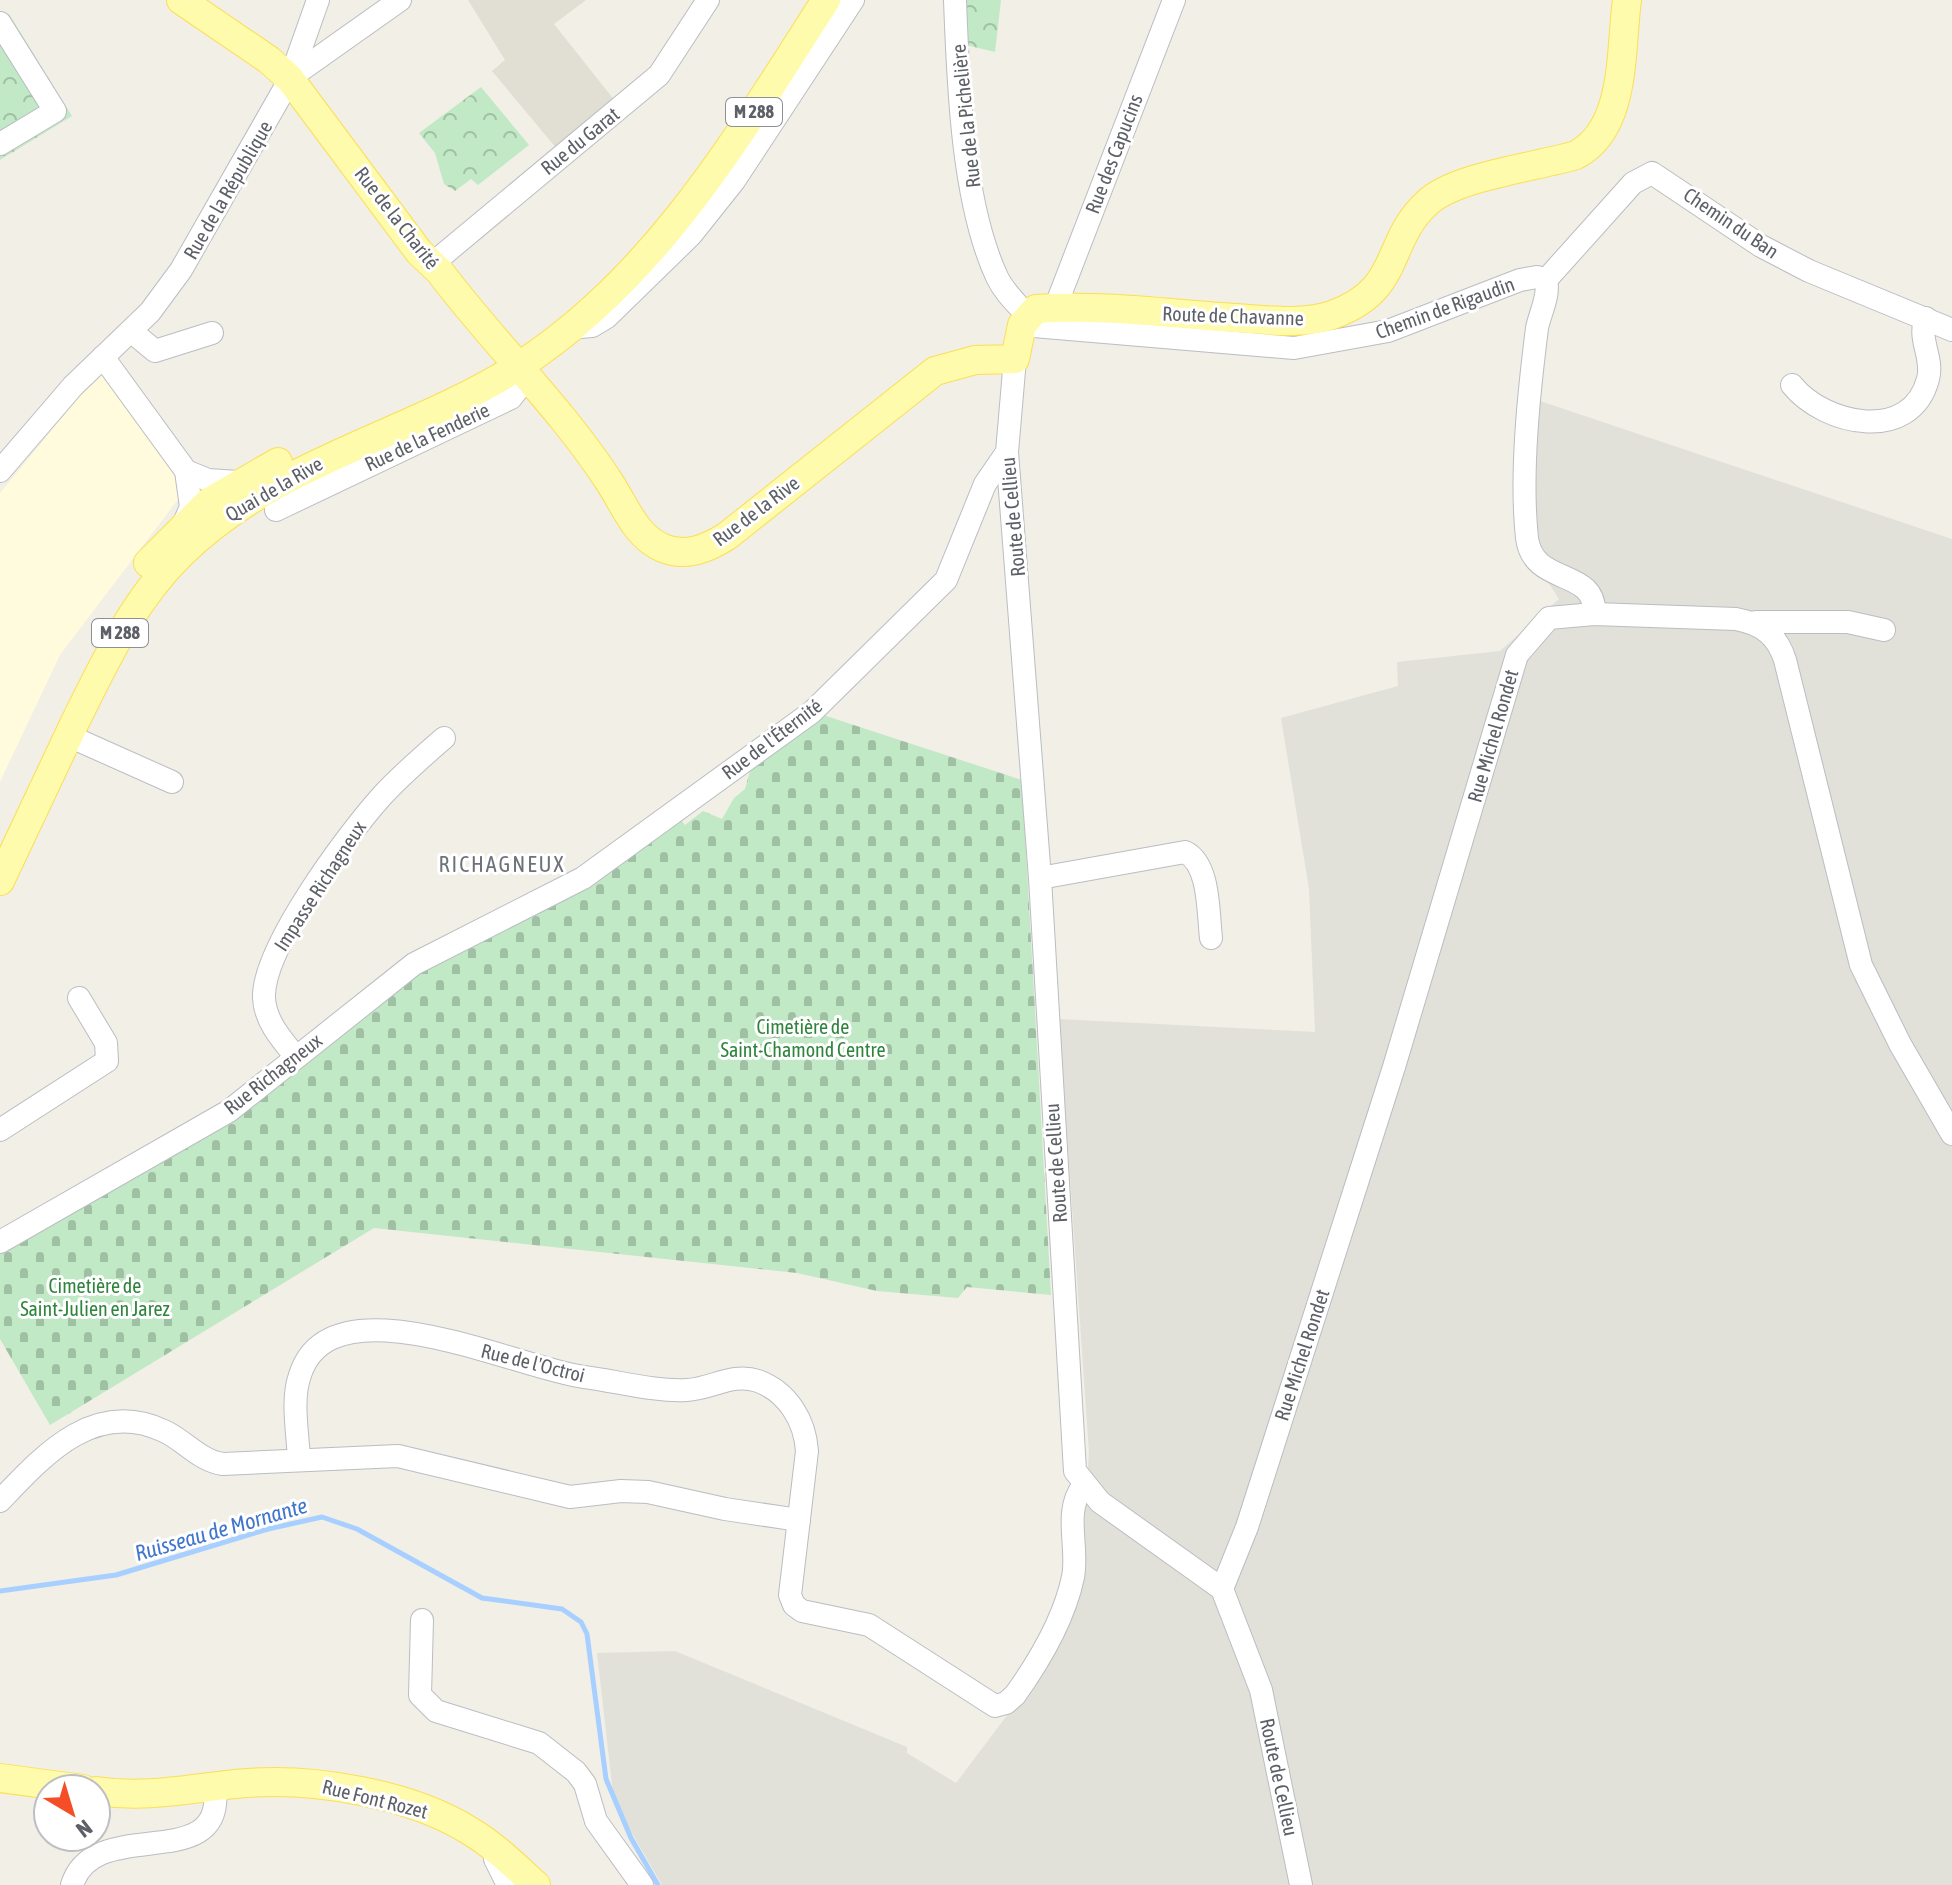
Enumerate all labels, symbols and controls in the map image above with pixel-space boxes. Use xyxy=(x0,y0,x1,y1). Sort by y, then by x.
street label: Rue de la Pichelière xyxy=(947,43,984,189)
street label: Rue des Capucins xyxy=(1080,91,1147,217)
road number: M 288 xyxy=(726,98,782,126)
street label: Rue du Garat xyxy=(536,102,624,179)
street label: Rue de la République xyxy=(179,116,277,263)
street label: Rue de la Charité xyxy=(350,162,444,273)
street label: Chemin du Ban xyxy=(1679,182,1783,263)
street label: Chemin de Rigaudin xyxy=(1372,272,1517,343)
street label: Route de Chavanne xyxy=(1162,302,1304,329)
street label: Rue de la Fenderie xyxy=(361,398,493,475)
street label: Quai de la Rive xyxy=(221,452,326,526)
street label: Route de Cellieu xyxy=(996,456,1029,578)
street label: Rue de la Rive xyxy=(708,471,803,550)
road number: M 288 xyxy=(92,619,148,647)
street label: Rue Michel Rondet xyxy=(1463,667,1523,805)
street label: Rue de l'Éternité xyxy=(717,693,826,784)
street label: Impasse Richagneux xyxy=(269,816,370,955)
district label: RICHAGNEUX xyxy=(439,851,565,877)
park label: Cimetière de Saint-Chamond Centre xyxy=(721,1015,886,1061)
street label: Rue Richagneux xyxy=(219,1028,326,1119)
street label: Route de Cellieu xyxy=(1040,1102,1071,1224)
park label: Cimetière de Saint-Julien en Jarez xyxy=(20,1274,170,1320)
street label: Rue Michel Rondet xyxy=(1269,1286,1334,1424)
street label: Rue de l'Octroi xyxy=(479,1339,587,1387)
water label: Ruisseau de Mornante xyxy=(132,1492,310,1566)
street label: Route de Cellieu xyxy=(1256,1716,1303,1838)
north arrow xyxy=(32,1773,112,1853)
street label: Rue Font Rozet xyxy=(320,1774,430,1823)
text: N xyxy=(71,1815,97,1843)

